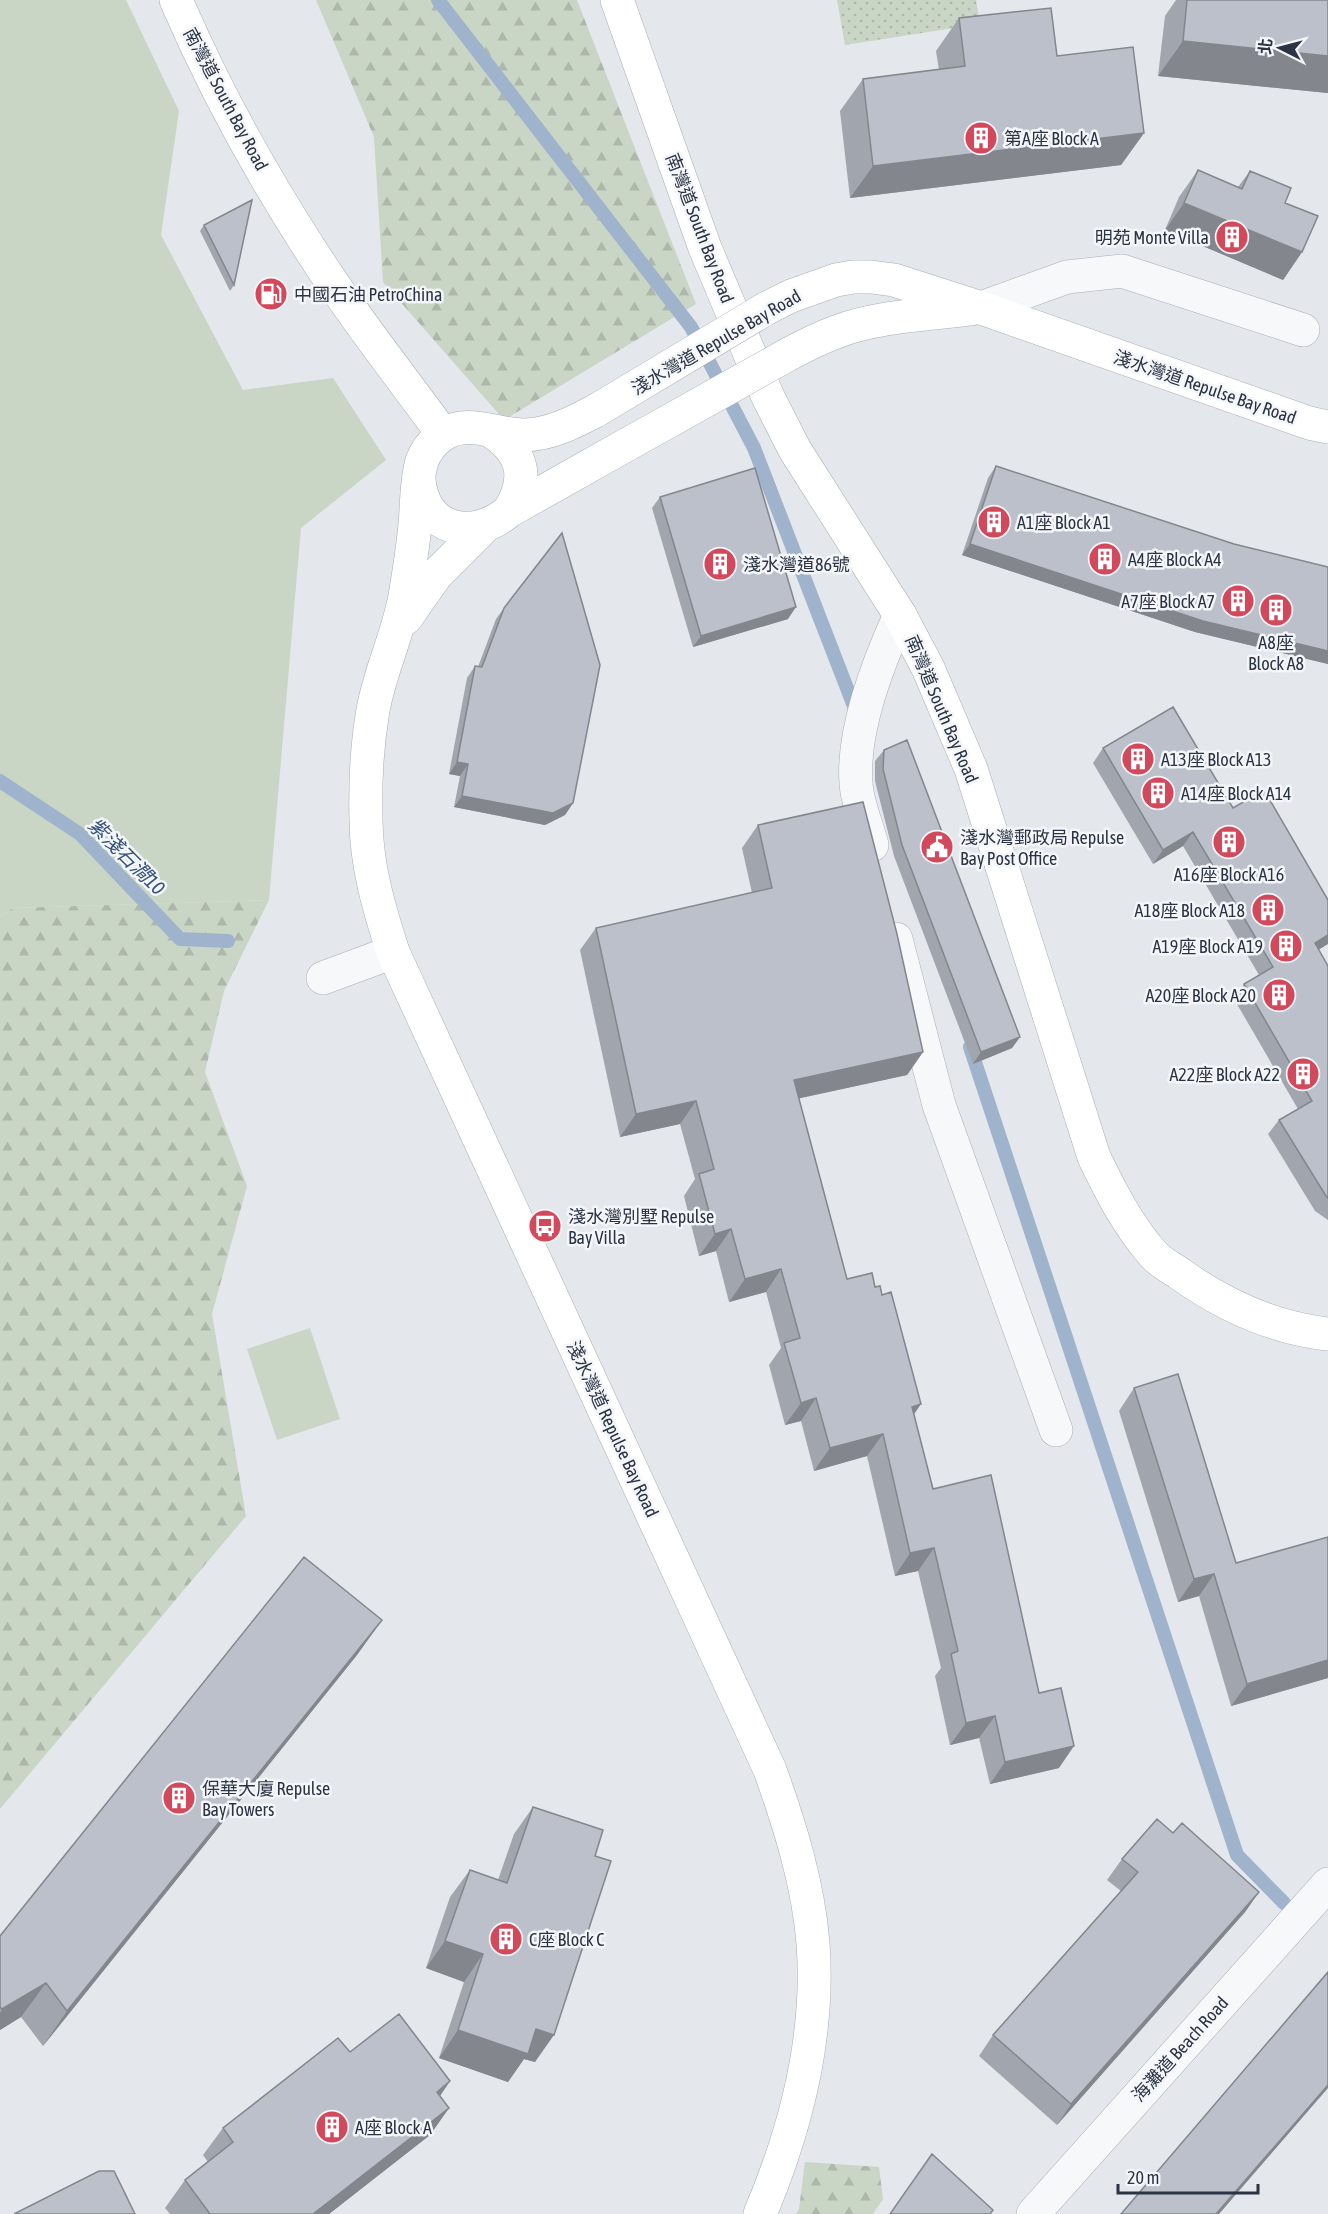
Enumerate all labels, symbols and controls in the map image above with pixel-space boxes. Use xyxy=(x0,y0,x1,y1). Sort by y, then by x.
north arrow xyxy=(1250,18,1310,78)
street label: 南灣道 South Bay Road xyxy=(179,24,273,174)
text: 北 xyxy=(1255,38,1275,55)
building icon: 第A座 Block A xyxy=(963,120,999,156)
place label: 第A座 Block A xyxy=(1004,128,1099,149)
street label: 南灣道 South Bay Road xyxy=(662,150,738,306)
building icon: 明苑 Monte Villa xyxy=(1214,219,1250,255)
place label: 明苑 Monte Villa xyxy=(1095,227,1209,248)
fuel station icon: 中國石油 PetroChina xyxy=(253,276,289,312)
place label: 中國石油 PetroChina xyxy=(294,284,442,305)
street label: 淺水灣道 Repulse Bay Road xyxy=(628,285,804,399)
street label: 淺水灣道 Repulse Bay Road xyxy=(1111,346,1299,428)
building icon: A1座 Block A1 xyxy=(976,504,1012,540)
place label: A1座 Block A1 xyxy=(1017,512,1111,533)
building icon: A4座 Block A4 xyxy=(1087,541,1123,577)
building icon: 淺水灣道86號 xyxy=(702,546,738,582)
place label: A4座 Block A4 xyxy=(1128,549,1222,570)
place label: 淺水灣道86號 xyxy=(743,554,850,575)
building icon: A7座 Block A7 xyxy=(1220,583,1256,619)
place label: A7座 Block A7 xyxy=(1121,591,1215,612)
building icon: A8座 Block A8 xyxy=(1258,592,1294,628)
street label: 南灣道 South Bay Road xyxy=(901,632,983,786)
place label: A8座 Block A8 xyxy=(1248,632,1304,674)
building icon: A13座 Block A13 xyxy=(1120,741,1156,777)
place label: A13座 Block A13 xyxy=(1161,749,1272,770)
building icon: A14座 Block A14 xyxy=(1140,775,1176,811)
place label: A14座 Block A14 xyxy=(1181,783,1292,804)
water label: 紫淺石澗10 xyxy=(84,813,170,899)
building icon: A16座 Block A16 xyxy=(1211,824,1247,860)
place label: 淺水灣郵政局 Repulse Bay Post Office xyxy=(960,827,1124,869)
public building icon: 淺水灣郵政局 Repulse Bay Post Office xyxy=(919,829,955,865)
place label: A16座 Block A16 xyxy=(1174,864,1284,885)
building icon: A18座 Block A18 xyxy=(1250,892,1286,928)
place label: A18座 Block A18 xyxy=(1134,900,1245,921)
building icon: A19座 Block A19 xyxy=(1268,928,1304,964)
place label: A19座 Block A19 xyxy=(1152,936,1263,957)
building icon: A20座 Block A20 xyxy=(1261,977,1297,1013)
place label: A20座 Block A20 xyxy=(1145,985,1256,1006)
building icon: A22座 Block A22 xyxy=(1285,1056,1321,1092)
place label: A22座 Block A22 xyxy=(1169,1064,1280,1085)
place label: 淺水灣別墅 Repulse Bay Villa xyxy=(568,1206,714,1248)
bus stop icon: 淺水灣別墅 Repulse Bay Villa xyxy=(527,1208,563,1244)
street label: 淺水灣道 Repulse Bay Road xyxy=(563,1338,663,1520)
place label: 保華大廈 Repulse Bay Towers xyxy=(202,1778,330,1820)
building icon: 保華大廈 Repulse Bay Towers xyxy=(161,1780,197,1816)
building icon: C座 Block C xyxy=(488,1921,524,1957)
place label: C座 Block C xyxy=(529,1929,604,1950)
street label: 海灘道 Beach Road xyxy=(1127,1992,1233,2106)
building icon: A座 Block A xyxy=(314,2109,350,2145)
place label: A座 Block A xyxy=(355,2117,432,2138)
scale bar xyxy=(1118,2157,1258,2195)
text: 20 m xyxy=(1127,2167,1159,2188)

